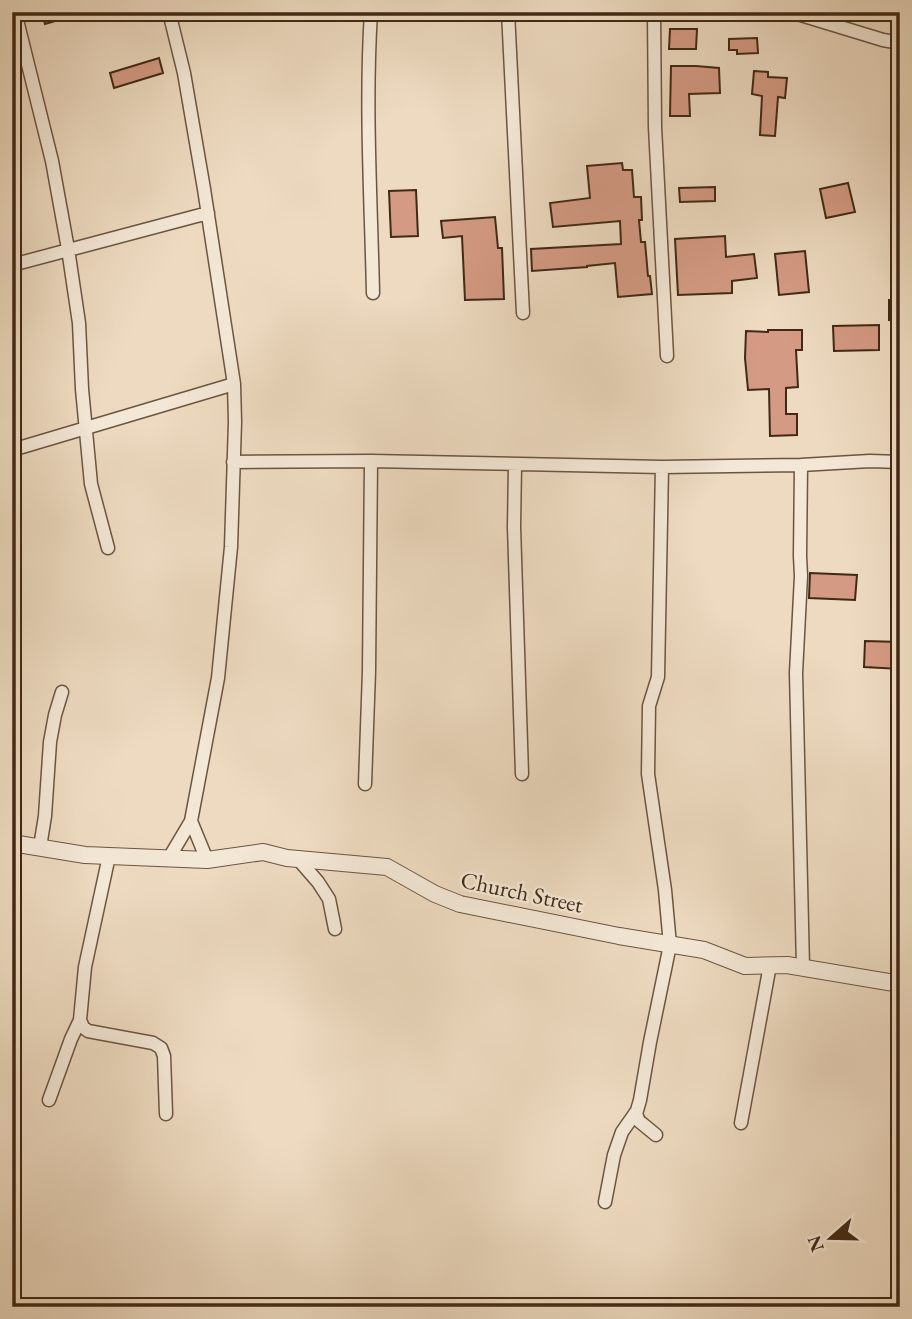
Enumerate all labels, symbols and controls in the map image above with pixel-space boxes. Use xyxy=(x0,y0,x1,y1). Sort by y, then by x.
street label: Church Street xyxy=(458,864,587,920)
north arrow xyxy=(796,1204,866,1274)
text: N xyxy=(801,1232,830,1255)

